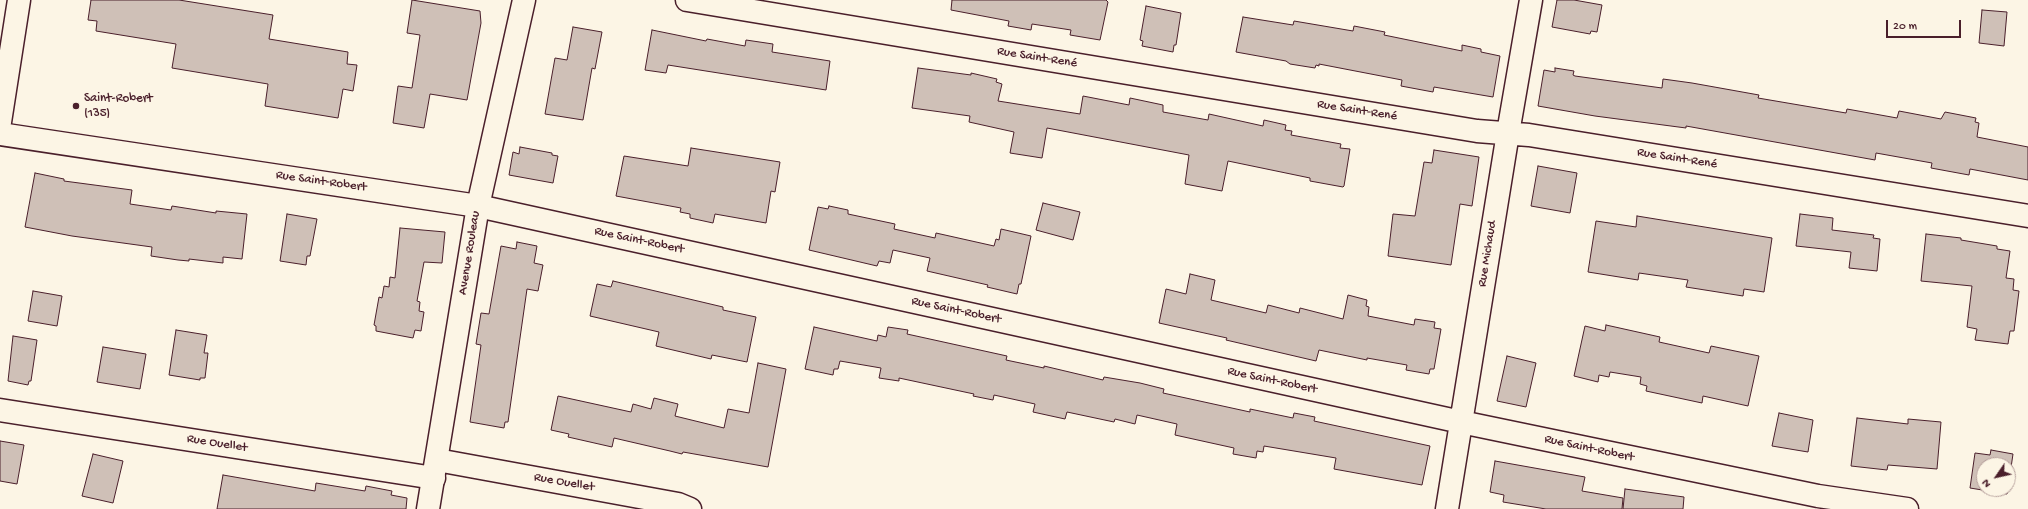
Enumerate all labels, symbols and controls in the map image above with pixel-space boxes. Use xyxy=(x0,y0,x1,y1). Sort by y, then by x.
scale bar xyxy=(1888,12,1963,38)
text: 20 m xyxy=(1893,20,1917,34)
street label: Rue Saint-René xyxy=(996,44,1078,72)
place label: Saint-Robert (135) xyxy=(84,91,153,122)
street label: Rue Saint-René xyxy=(1316,97,1398,125)
marker: Saint-Robert (135) xyxy=(71,101,81,111)
street label: Rue Saint-René xyxy=(1636,145,1718,173)
street label: Rue Saint-Robert xyxy=(275,168,367,196)
street label: Avenue Rouleau xyxy=(456,210,484,296)
street label: Rue Michaud xyxy=(1475,220,1501,288)
street label: Rue Saint-Robert xyxy=(593,224,685,258)
street label: Rue Saint-Robert xyxy=(910,294,1002,328)
street label: Rue Saint-Robert xyxy=(1226,364,1318,398)
street label: Rue Ouellet xyxy=(186,432,248,456)
street label: Rue Saint-Robert xyxy=(1543,432,1635,466)
north arrow xyxy=(1976,457,2016,497)
street label: Rue Ouellet xyxy=(533,470,595,496)
text: N xyxy=(1980,477,1994,489)

